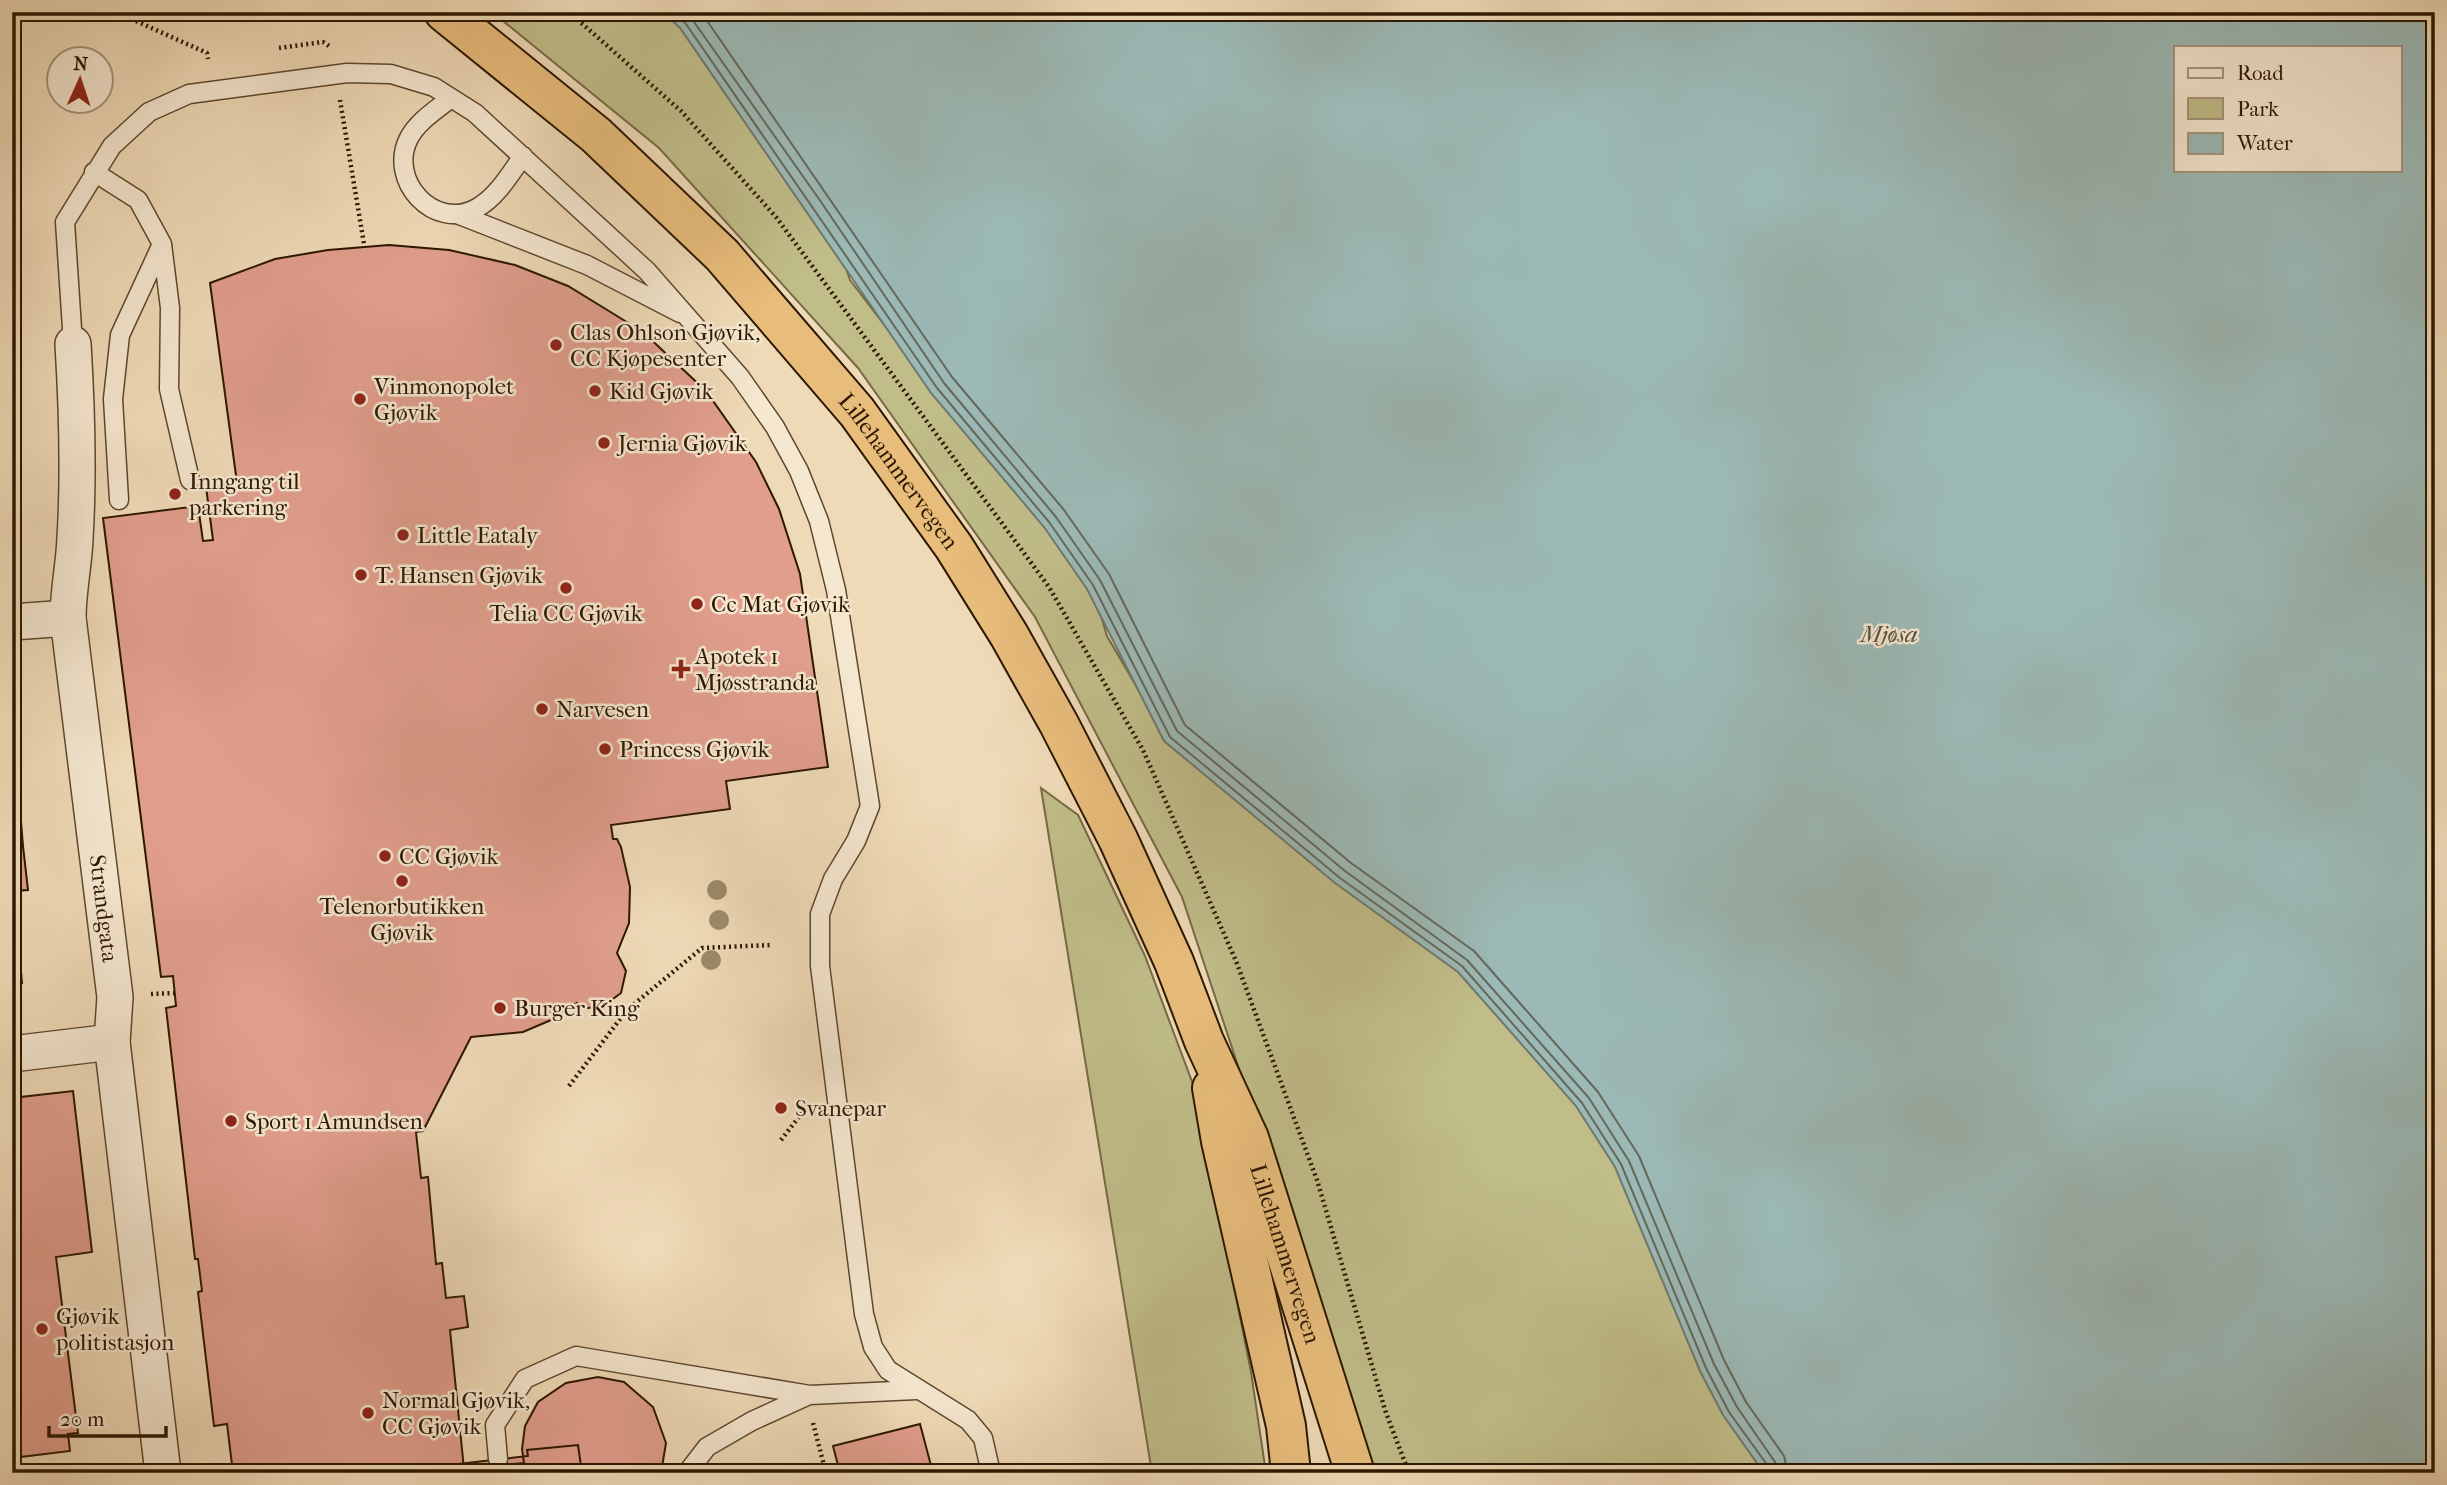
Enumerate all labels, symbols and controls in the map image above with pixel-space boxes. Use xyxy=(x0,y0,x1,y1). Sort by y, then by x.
north arrow xyxy=(46,46,116,116)
legend xyxy=(2174,46,2402,172)
text: N xyxy=(73,53,89,75)
text: Road xyxy=(2237,61,2284,85)
text: Park xyxy=(2237,97,2279,121)
text: Water xyxy=(2236,131,2293,155)
place label: Clas Ohlson Gjøvik, CC Kjøpesenter xyxy=(570,319,760,372)
marker: Clas Ohlson Gjøvik, CC Kjøpesenter xyxy=(548,337,564,353)
place label: Vinmonopolet Gjøvik xyxy=(373,373,514,426)
place label: Kid Gjøvik xyxy=(609,378,714,405)
marker: Kid Gjøvik xyxy=(587,383,603,399)
street label: Lillehammervegen xyxy=(833,387,965,555)
marker: Vinmonopolet Gjøvik xyxy=(352,391,368,407)
place label: Jernia Gjøvik xyxy=(616,430,748,457)
marker: Jernia Gjøvik xyxy=(596,435,612,451)
place label: Inngang til parkering xyxy=(188,468,300,521)
marker: Inngang til parkering xyxy=(167,486,183,502)
place label: Little Eataly xyxy=(417,522,539,549)
marker: Little Eataly xyxy=(395,527,411,543)
place label: T. Hansen Gjøvik xyxy=(375,562,544,589)
marker: T. Hansen Gjøvik xyxy=(353,567,369,583)
marker: Telia CC Gjøvik xyxy=(558,580,574,596)
place label: Cc Mat Gjøvik xyxy=(711,591,851,618)
marker: Cc Mat Gjøvik xyxy=(689,596,705,612)
place label: Telia CC Gjøvik xyxy=(489,600,644,627)
water label: Mjøsa xyxy=(1858,620,1918,648)
place label: Apotek 1 Mjøsstranda xyxy=(694,643,816,696)
marker: Apotek 1 Mjøsstranda xyxy=(673,661,689,677)
place label: Narvesen xyxy=(556,696,650,723)
marker: Narvesen xyxy=(534,701,550,717)
place label: Princess Gjøvik xyxy=(619,736,771,763)
marker: Princess Gjøvik xyxy=(597,741,613,757)
place label: CC Gjøvik xyxy=(399,843,500,870)
marker: CC Gjøvik xyxy=(377,848,393,864)
street label: Strandgata xyxy=(84,853,124,964)
marker: Telenorbutikken Gjøvik xyxy=(394,873,410,889)
place label: Telenorbutikken Gjøvik xyxy=(320,893,485,946)
place label: Burger King xyxy=(514,995,640,1022)
marker: Burger King xyxy=(492,1000,508,1016)
place label: Svanepar xyxy=(795,1095,886,1122)
marker: Svanepar xyxy=(773,1100,789,1116)
place label: Sport 1 Amundsen xyxy=(245,1108,424,1135)
marker: Sport 1 Amundsen xyxy=(223,1113,239,1129)
street label: Lillehammervegen xyxy=(1245,1161,1327,1348)
place label: Gjøvik politistasjon xyxy=(55,1303,175,1356)
marker: Gjøvik politistasjon xyxy=(34,1321,50,1337)
place label: Normal Gjøvik, CC Gjøvik xyxy=(382,1387,530,1440)
scale bar xyxy=(49,1394,166,1438)
marker: Normal Gjøvik, CC Gjøvik xyxy=(360,1405,376,1421)
text: 20 m xyxy=(60,1407,105,1431)

